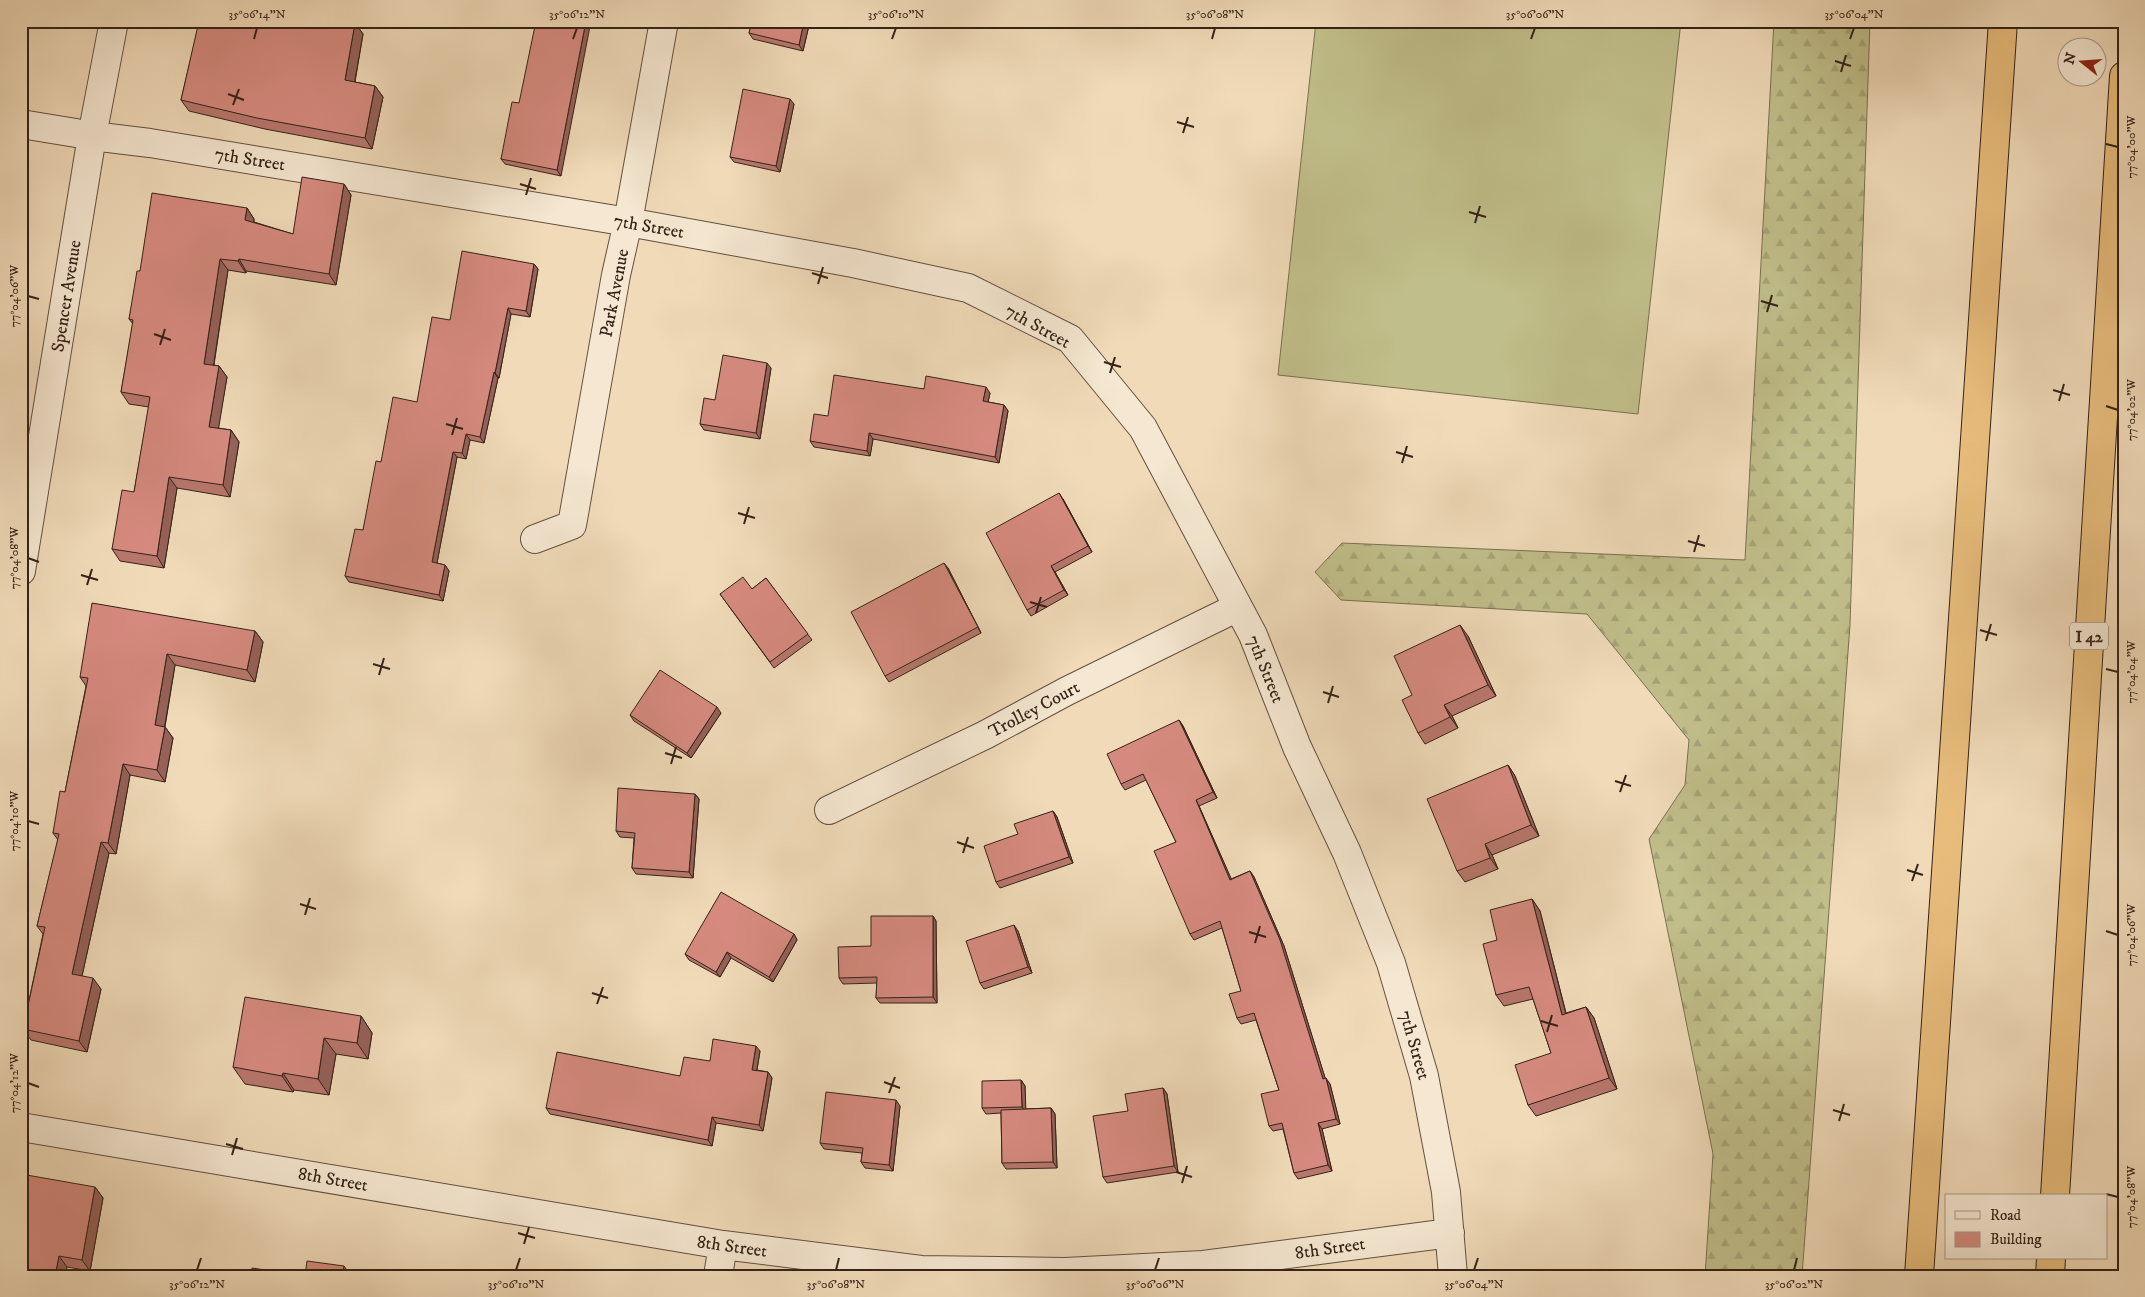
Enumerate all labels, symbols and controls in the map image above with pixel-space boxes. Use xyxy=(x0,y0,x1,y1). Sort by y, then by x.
text: 35°06'14"N xyxy=(228,7,286,22)
text: 35°06'12"N xyxy=(549,7,605,22)
text: 35°06'10"N xyxy=(868,7,924,22)
text: 35°06'08"N xyxy=(1186,7,1244,22)
text: 35°06'06"N xyxy=(1506,7,1564,22)
text: 35°06'04"N xyxy=(1824,7,1884,22)
north arrow xyxy=(2058,38,2108,88)
text: N xyxy=(2060,50,2081,67)
text: 77°04'00"W xyxy=(2124,115,2139,178)
street label: 7th Street xyxy=(213,144,287,176)
street label: 7th Street xyxy=(612,210,686,244)
street label: Spencer Avenue xyxy=(47,239,87,354)
street label: Park Avenue xyxy=(596,247,634,339)
text: 77°04'06"W xyxy=(7,264,22,327)
street label: 7th Street xyxy=(1001,300,1074,354)
text: 77°04'02"W xyxy=(2124,378,2139,441)
text: 77°04'08"W xyxy=(7,526,22,589)
road number: I 42 xyxy=(2070,622,2108,650)
street label: 7th Street xyxy=(1242,632,1289,707)
text: 77°04'04"W xyxy=(2124,639,2139,704)
street label: Trolley Court xyxy=(985,677,1084,743)
text: 77°04'10"W xyxy=(7,790,22,851)
text: 77°04'06"W xyxy=(2124,903,2139,966)
street label: 7th Street xyxy=(1394,1008,1434,1083)
text: 77°04'12"W xyxy=(7,1052,22,1113)
street label: 8th Street xyxy=(296,1163,370,1197)
text: 77°04'08"W xyxy=(2124,1165,2139,1228)
legend xyxy=(1945,1194,2108,1260)
text: Road xyxy=(1990,1206,2022,1225)
text: Building xyxy=(1990,1230,2042,1249)
street label: 8th Street xyxy=(695,1231,769,1263)
street label: 8th Street xyxy=(1294,1233,1367,1265)
text: 35°06'12"N xyxy=(169,1277,225,1292)
text: 35°06'10"N xyxy=(488,1277,544,1292)
text: 35°06'08"N xyxy=(807,1277,865,1292)
text: 35°06'06"N xyxy=(1126,1277,1184,1292)
text: 35°06'04"N xyxy=(1444,1277,1504,1292)
text: 35°06'02"N xyxy=(1765,1277,1823,1292)

